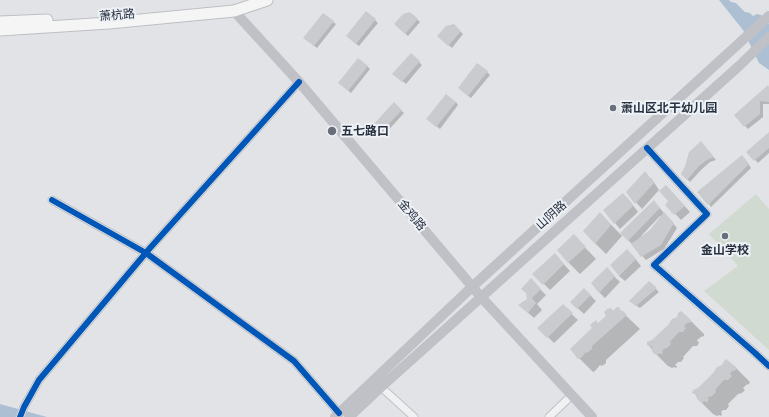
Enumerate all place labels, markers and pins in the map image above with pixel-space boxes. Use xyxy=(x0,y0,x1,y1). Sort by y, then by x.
place label: 萧山区北干幼儿园 xyxy=(621,101,717,115)
marker: 萧山区北干幼儿园 xyxy=(608,103,618,113)
place label: 五七路口 xyxy=(341,124,389,138)
marker: 五七路口 xyxy=(326,125,338,137)
marker: 金山学校 xyxy=(720,231,730,241)
place label: 金山学校 xyxy=(701,243,749,257)

